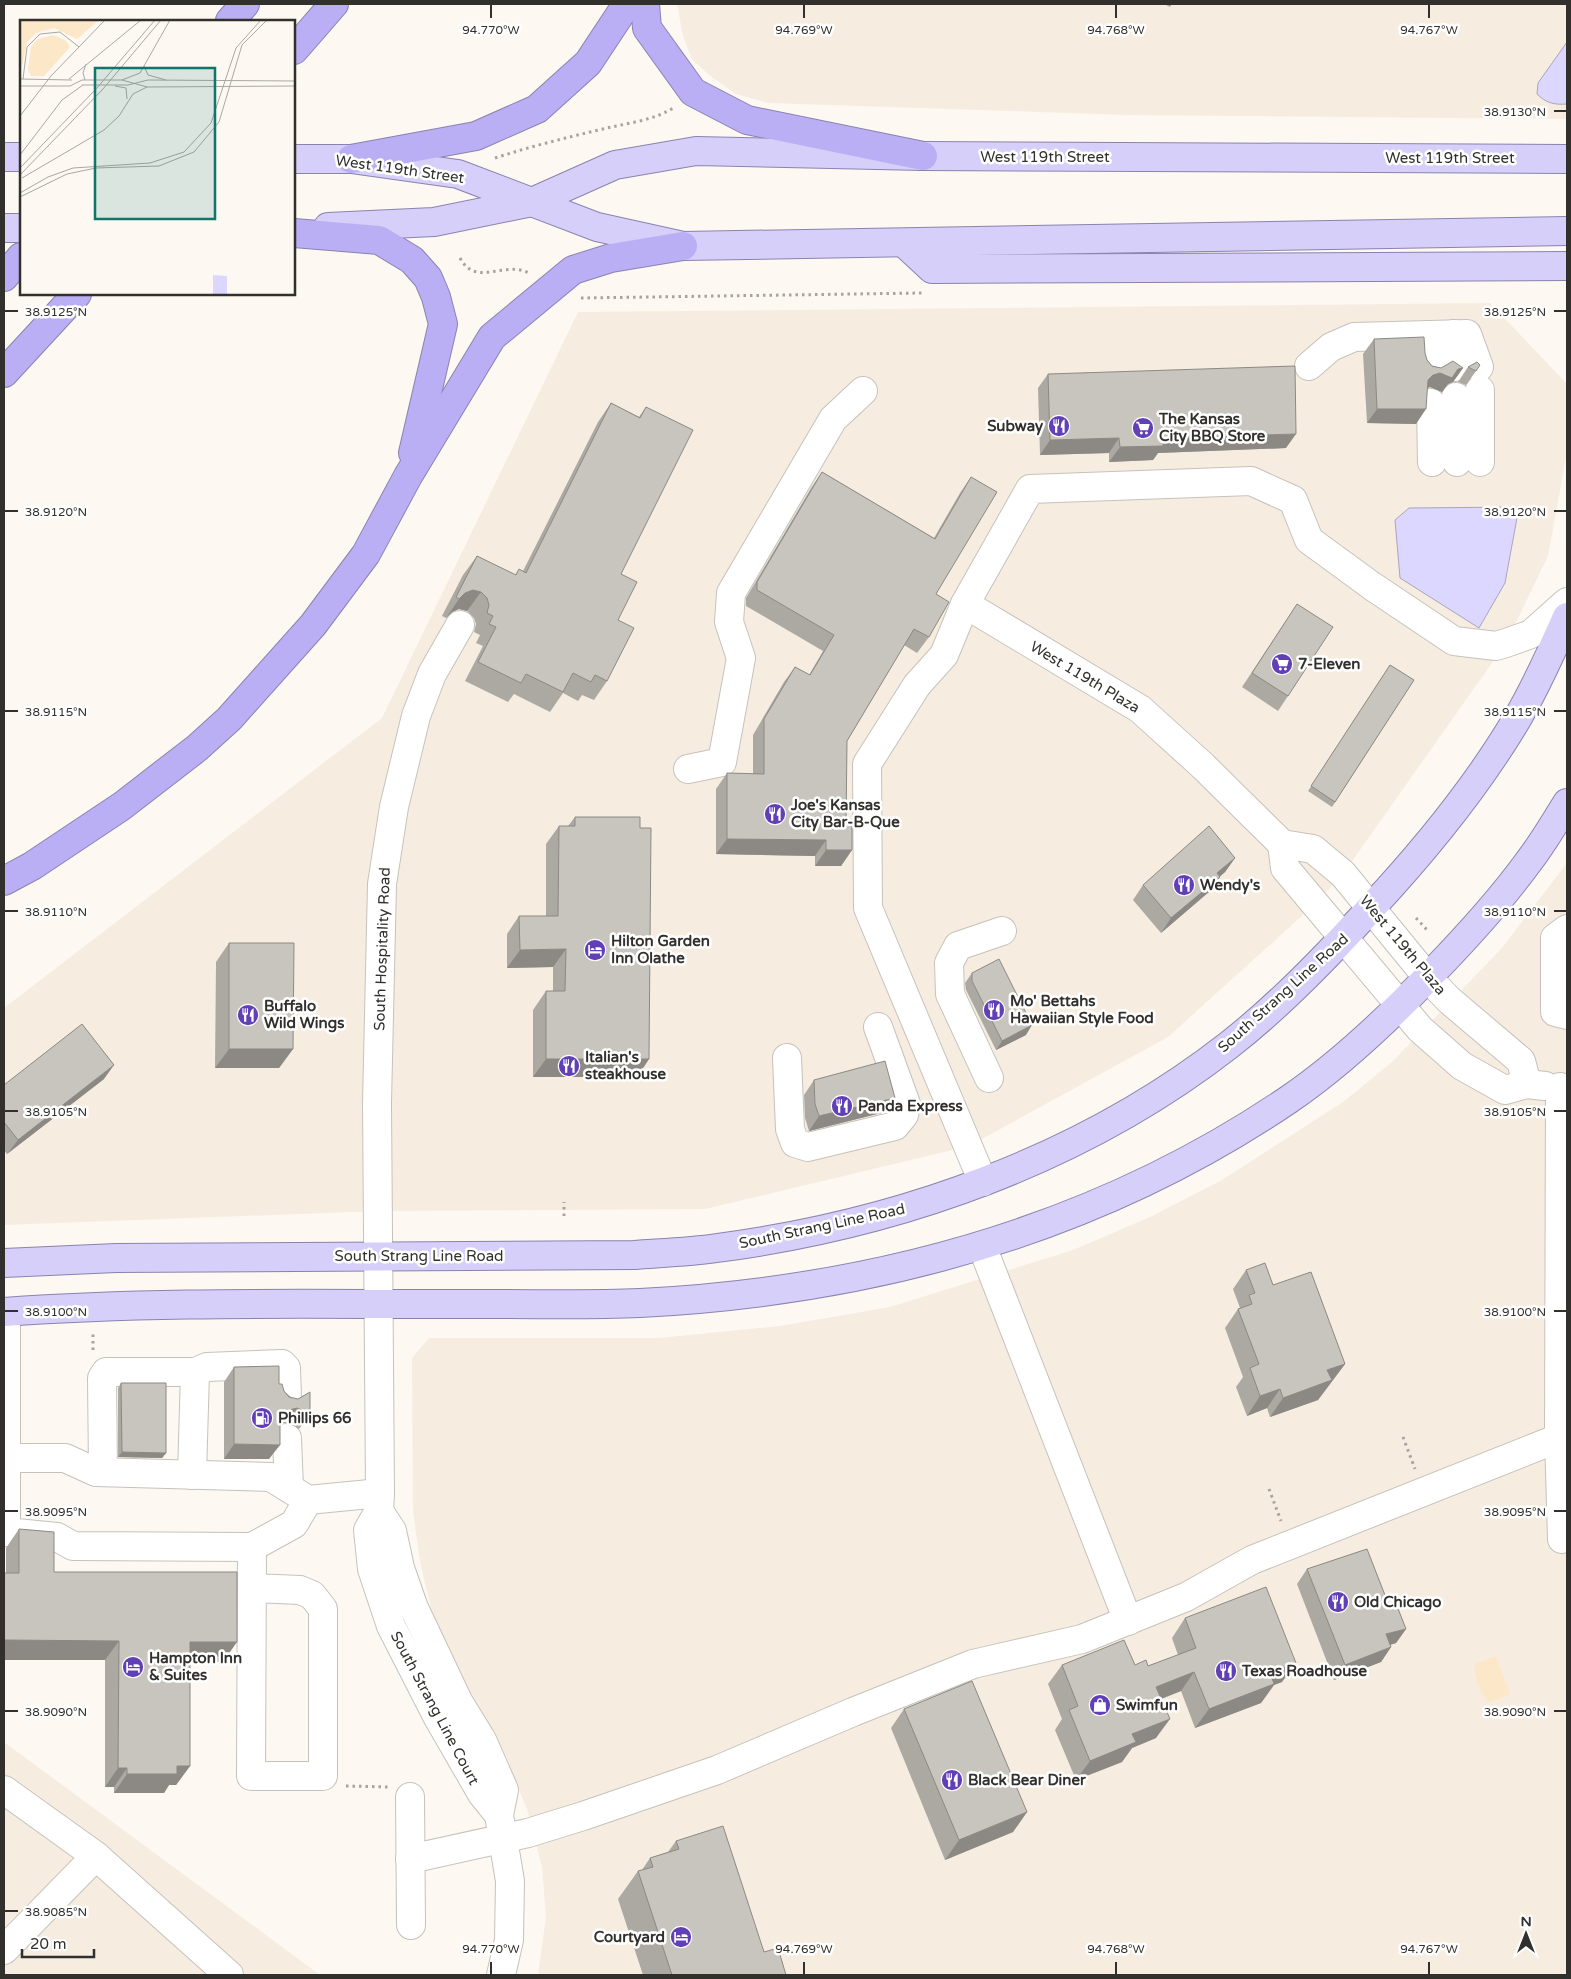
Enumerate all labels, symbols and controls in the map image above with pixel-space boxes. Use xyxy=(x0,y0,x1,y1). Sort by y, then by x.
inset map xyxy=(20,20,295,295)
text: 94.770°W xyxy=(462,23,520,37)
text: 94.769°W xyxy=(775,23,833,37)
text: 94.768°W xyxy=(1087,23,1145,37)
text: 94.767°W xyxy=(1400,23,1458,37)
text: 38.9130°N xyxy=(1484,105,1546,119)
street label: West 119th Street xyxy=(980,148,1110,166)
street label: West 119th Street xyxy=(1385,149,1515,167)
street label: West 119th Street xyxy=(335,151,466,187)
text: 38.9125°N xyxy=(25,305,87,319)
text: 38.9125°N xyxy=(1484,305,1546,319)
place label: The Kansas City BBQ Store xyxy=(1158,410,1266,446)
restaurant icon: Subway xyxy=(1047,414,1071,438)
supermarket icon: The Kansas City BBQ Store xyxy=(1131,416,1155,440)
place label: Subway xyxy=(987,417,1043,436)
text: 38.9120°N xyxy=(25,505,87,519)
text: 38.9120°N xyxy=(1484,505,1546,519)
street label: West 119th Plaza xyxy=(1027,637,1143,717)
supermarket icon: 7-Eleven xyxy=(1270,652,1294,676)
place label: 7-Eleven xyxy=(1298,655,1360,673)
text: 38.9115°N xyxy=(25,705,87,719)
text: 38.9115°N xyxy=(1484,705,1546,719)
place label: Joe's Kansas City Bar-B-Que xyxy=(790,796,900,832)
restaurant icon: Joe's Kansas City Bar-B-Que xyxy=(763,802,787,826)
street label: South Hospitality Road xyxy=(370,867,394,1031)
restaurant icon: Wendy's xyxy=(1172,873,1196,897)
place label: Wendy's xyxy=(1200,876,1260,895)
street label: West 119th Plaza xyxy=(1356,891,1450,999)
text: 38.9110°N xyxy=(25,905,87,919)
text: 38.9110°N xyxy=(1484,905,1546,919)
street label: South Strang Line Road xyxy=(1214,930,1352,1056)
place label: Hilton Garden Inn Olathe xyxy=(611,932,710,967)
hotel icon: Hilton Garden Inn Olathe xyxy=(583,938,607,962)
place label: Mo' Bettahs Hawaiian Style Food xyxy=(1010,992,1154,1028)
place label: Buffalo Wild Wings xyxy=(264,997,344,1033)
restaurant icon: Mo' Bettahs Hawaiian Style Food xyxy=(982,998,1006,1022)
restaurant icon: Buffalo Wild Wings xyxy=(236,1003,260,1027)
place label: Italian's steakhouse xyxy=(585,1048,666,1083)
restaurant icon: Italian's steakhouse xyxy=(557,1054,581,1078)
restaurant icon: Panda Express xyxy=(830,1094,854,1118)
place label: Panda Express xyxy=(858,1097,963,1116)
text: 38.9105°N xyxy=(25,1105,87,1119)
text: 38.9105°N xyxy=(1484,1105,1546,1119)
street label: South Strang Line Road xyxy=(737,1200,907,1252)
street label: South Strang Line Road xyxy=(334,1247,504,1265)
text: 38.9100°N xyxy=(25,1305,87,1319)
text: 38.9100°N xyxy=(1484,1305,1546,1319)
fuel station icon: Phillips 66 xyxy=(250,1406,274,1430)
place label: Phillips 66 xyxy=(278,1409,351,1428)
text: 38.9095°N xyxy=(25,1505,87,1519)
text: 38.9095°N xyxy=(1484,1505,1546,1519)
restaurant icon: Old Chicago xyxy=(1326,1590,1350,1614)
place label: Old Chicago xyxy=(1354,1593,1441,1612)
street label: South Strang Line Court xyxy=(387,1628,483,1788)
place label: Hampton Inn & Suites xyxy=(149,1649,242,1684)
hotel icon: Hampton Inn & Suites xyxy=(121,1655,145,1679)
restaurant icon: Texas Roadhouse xyxy=(1214,1659,1238,1683)
place label: Texas Roadhouse xyxy=(1241,1662,1368,1680)
shop icon: Swimfun xyxy=(1088,1693,1112,1717)
place label: Swimfun xyxy=(1116,1696,1178,1714)
text: 38.9090°N xyxy=(25,1705,87,1719)
text: 38.9090°N xyxy=(1484,1705,1546,1719)
restaurant icon: Black Bear Diner xyxy=(940,1768,964,1792)
place label: Black Bear Diner xyxy=(968,1771,1086,1789)
text: 38.9085°N xyxy=(25,1905,87,1919)
north arrow xyxy=(1501,1909,1551,1959)
text: N xyxy=(1520,1913,1532,1930)
hotel icon: Courtyard xyxy=(669,1925,693,1949)
scale bar xyxy=(22,1926,95,1958)
place label: Courtyard xyxy=(594,1928,665,1947)
text: 20 m xyxy=(30,1935,67,1953)
text: 94.770°W xyxy=(462,1942,520,1956)
text: 94.769°W xyxy=(775,1942,833,1956)
text: 94.768°W xyxy=(1087,1942,1145,1956)
text: 94.767°W xyxy=(1400,1942,1458,1956)

